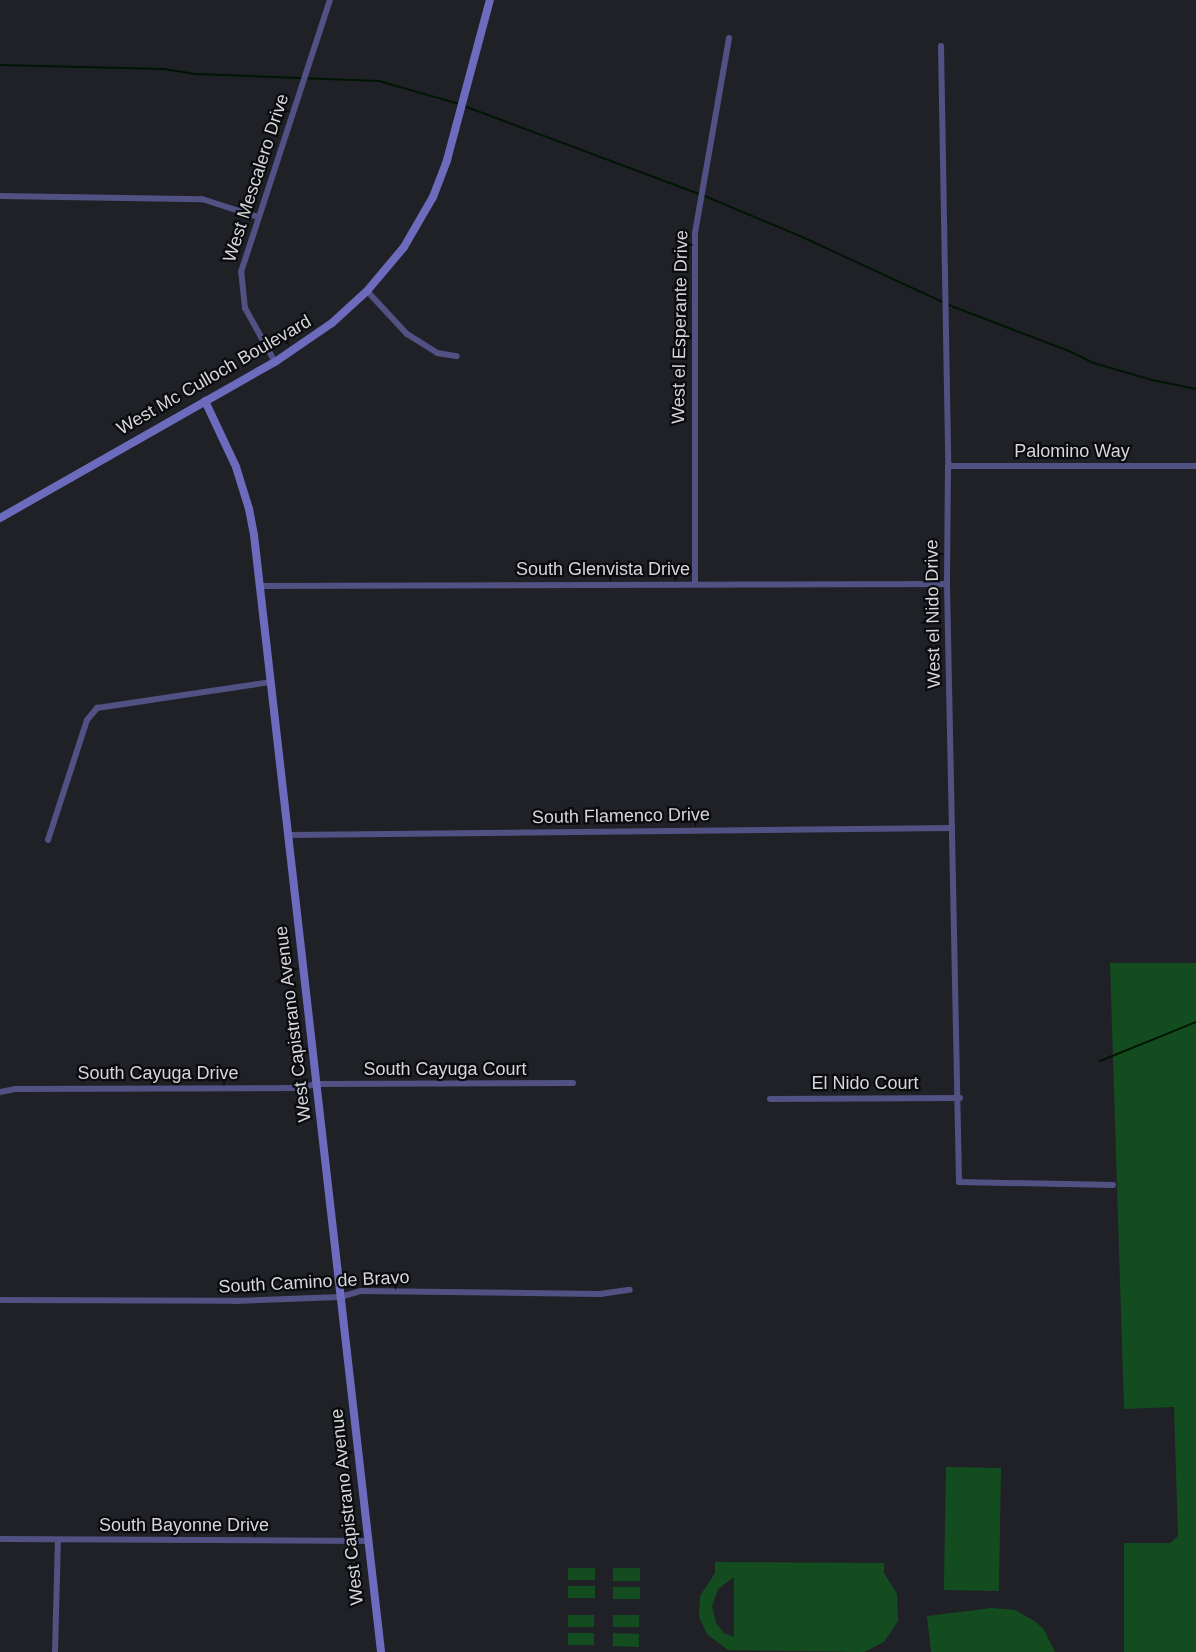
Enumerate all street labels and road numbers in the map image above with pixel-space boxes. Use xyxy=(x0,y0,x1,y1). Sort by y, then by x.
street label: West Mescalero Drive xyxy=(219,91,293,265)
street label: West el Esperante Drive xyxy=(668,230,692,424)
street label: West Mc Culloch Boulevard xyxy=(113,310,315,440)
street label: Palomino Way xyxy=(1014,440,1130,462)
street label: West el Nido Drive xyxy=(921,539,945,689)
street label: South Glenvista Drive xyxy=(516,558,690,580)
street label: South Flamenco Drive xyxy=(532,804,710,828)
street label: West Capistrano Avenue xyxy=(270,924,316,1124)
street label: South Cayuga Court xyxy=(363,1058,527,1080)
street label: South Cayuga Drive xyxy=(77,1062,239,1084)
street label: El Nido Court xyxy=(811,1072,919,1094)
street label: South Camino de Bravo xyxy=(218,1266,410,1298)
street label: West Capistrano Avenue xyxy=(326,1407,368,1607)
street label: South Bayonne Drive xyxy=(99,1514,269,1536)

